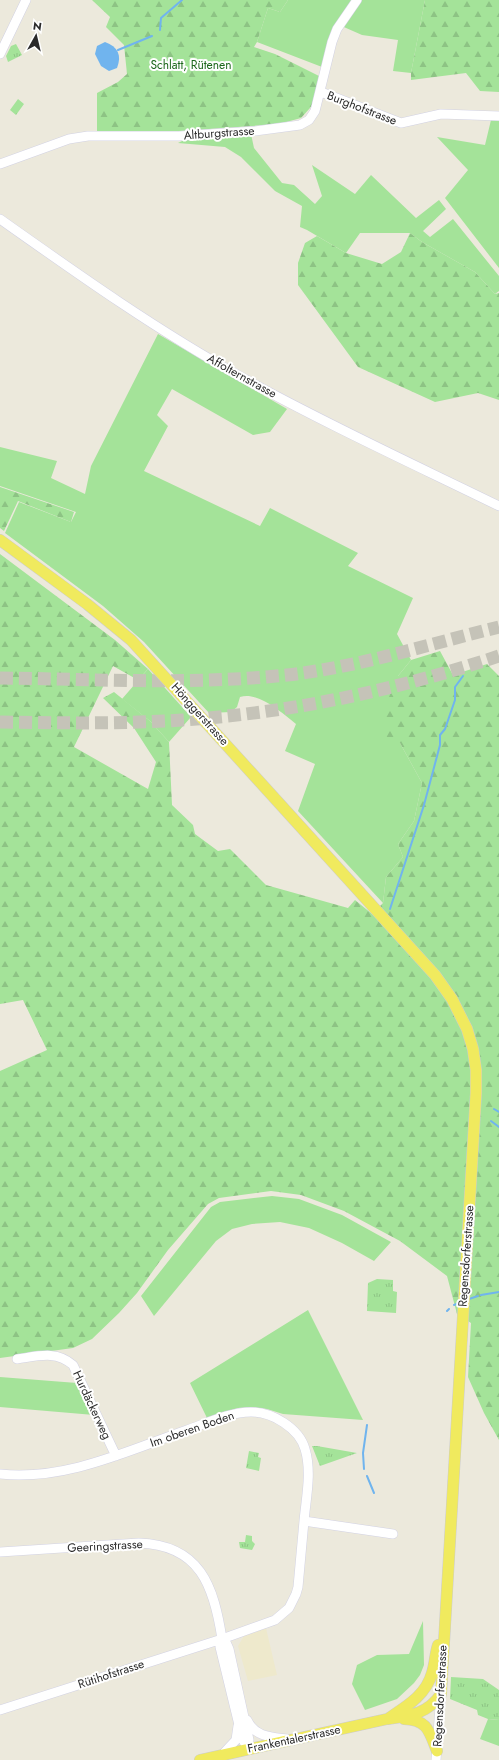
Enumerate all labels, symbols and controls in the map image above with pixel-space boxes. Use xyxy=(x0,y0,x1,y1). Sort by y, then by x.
north arrow xyxy=(16,16,56,56)
text: N xyxy=(32,18,43,35)
park label: Schlatt, Rütenen xyxy=(150,56,232,74)
street label: Burghofstrasse xyxy=(324,86,400,130)
street label: Altburgstrasse xyxy=(183,122,255,144)
street label: Affolternstrasse xyxy=(204,349,280,403)
street label: Hönggerstrasse xyxy=(167,679,233,749)
street label: Regensdorferstrasse xyxy=(453,1205,479,1307)
street label: Hurdäckerweg xyxy=(68,1368,116,1442)
street label: Im oberen Boden xyxy=(147,1406,237,1452)
street label: Geeringstrasse xyxy=(67,1535,143,1557)
street label: Regensdorferstrasse xyxy=(428,1645,452,1747)
street label: Rütihofstrasse xyxy=(76,1655,146,1693)
street label: Frankentalerstrasse xyxy=(246,1720,342,1758)

